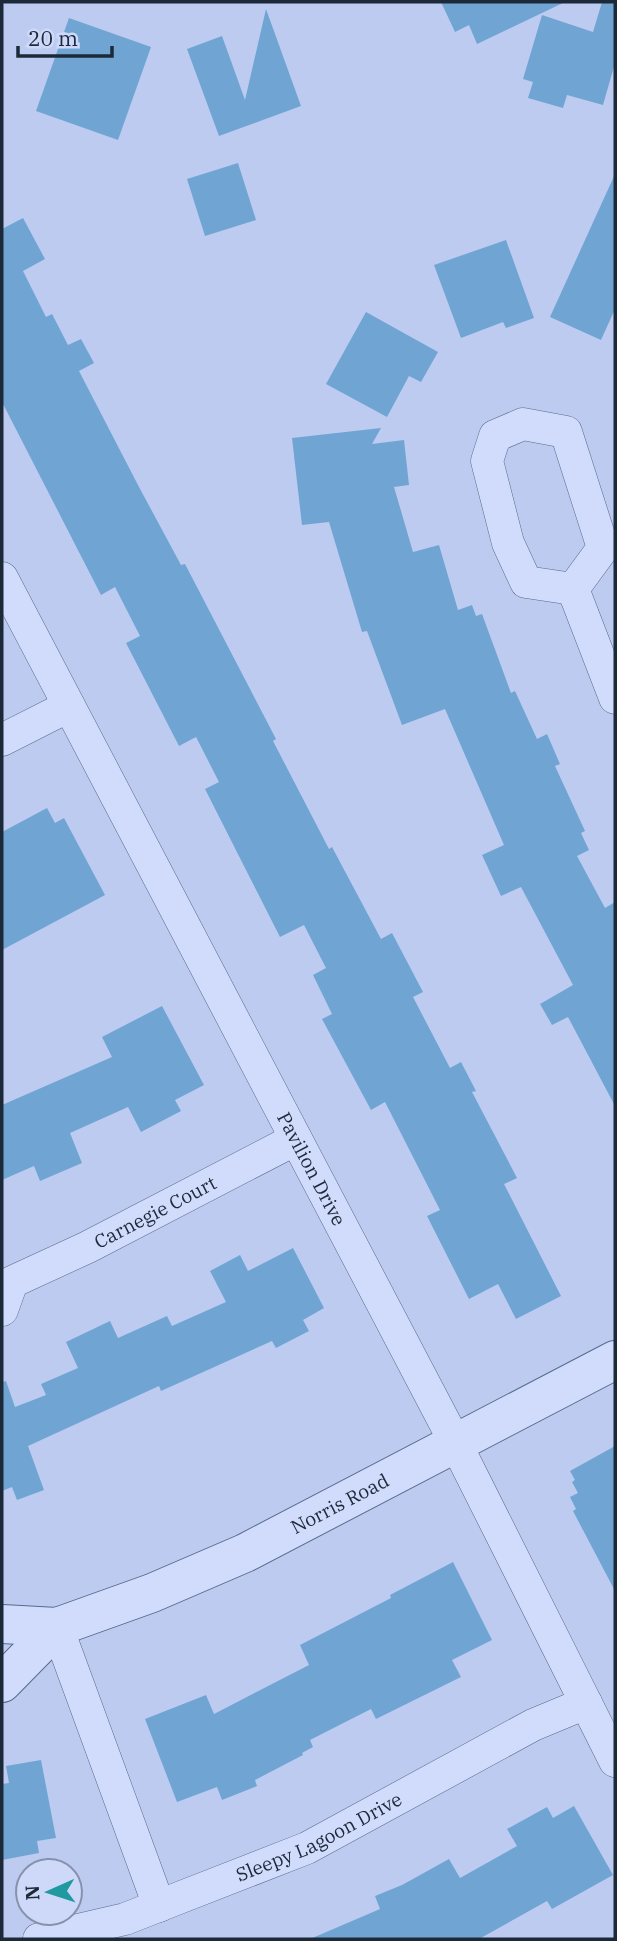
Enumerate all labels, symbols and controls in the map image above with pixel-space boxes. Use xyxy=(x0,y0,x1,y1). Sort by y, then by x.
scale bar xyxy=(18,14,112,58)
text: 20 m xyxy=(28,24,78,52)
street label: Pavilion Drive xyxy=(272,1108,351,1230)
street label: Carnegie Court xyxy=(90,1170,220,1254)
street label: Norris Road xyxy=(287,1468,393,1539)
street label: Sleepy Lagoon Drive xyxy=(232,1787,406,1887)
north arrow xyxy=(14,1857,84,1927)
text: N xyxy=(20,1885,44,1901)

